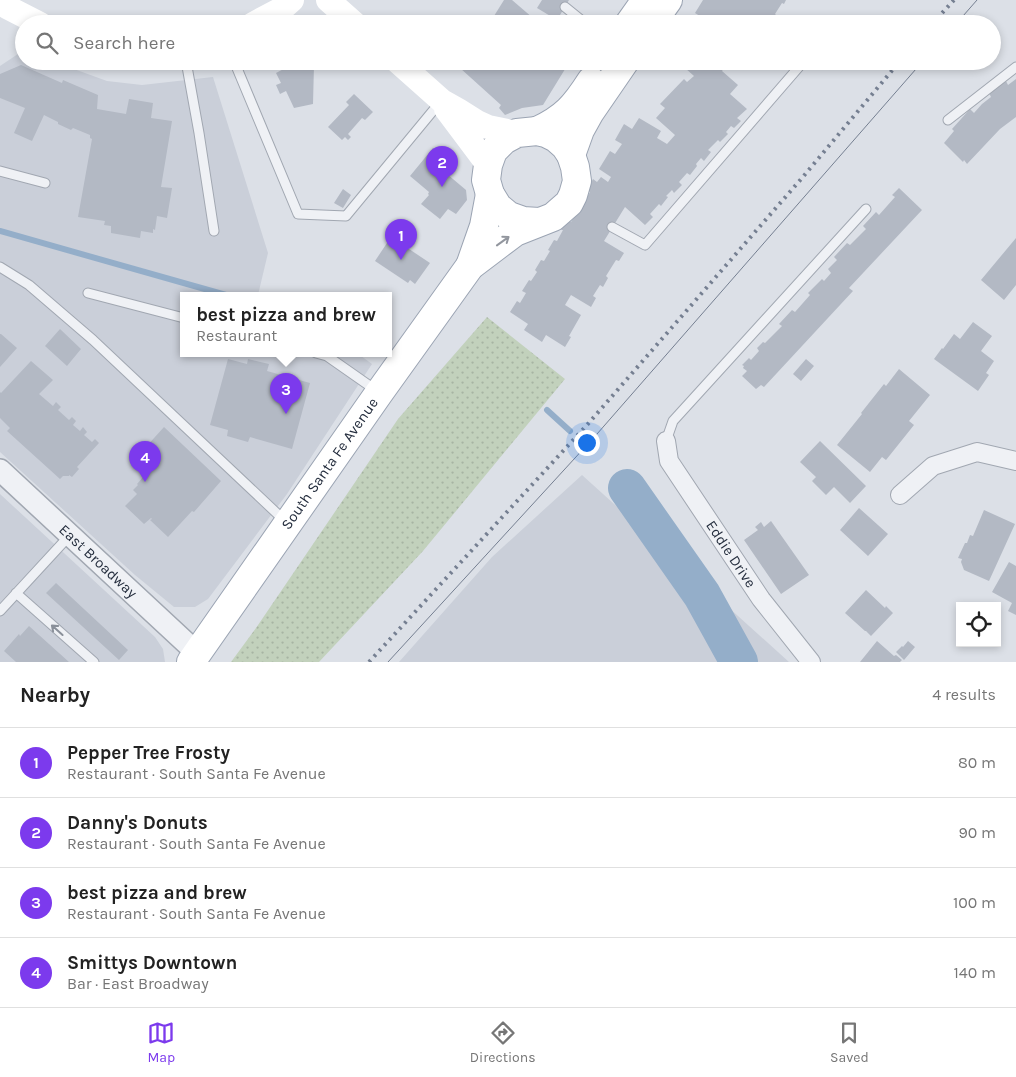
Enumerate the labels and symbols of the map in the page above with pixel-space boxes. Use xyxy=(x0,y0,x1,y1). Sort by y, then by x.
pin: 2 xyxy=(426,146,458,187)
pin: 1 xyxy=(385,219,417,260)
one-way arrow xyxy=(496,236,510,246)
pin: 3 xyxy=(270,373,302,414)
street label: South Santa Fe Avenue xyxy=(277,394,382,533)
your location xyxy=(574,430,600,456)
pin: 4 xyxy=(129,441,161,482)
street label: Eddie Drive xyxy=(702,517,760,591)
street label: East Broadway xyxy=(55,521,141,602)
one-way arrow xyxy=(51,624,64,636)

